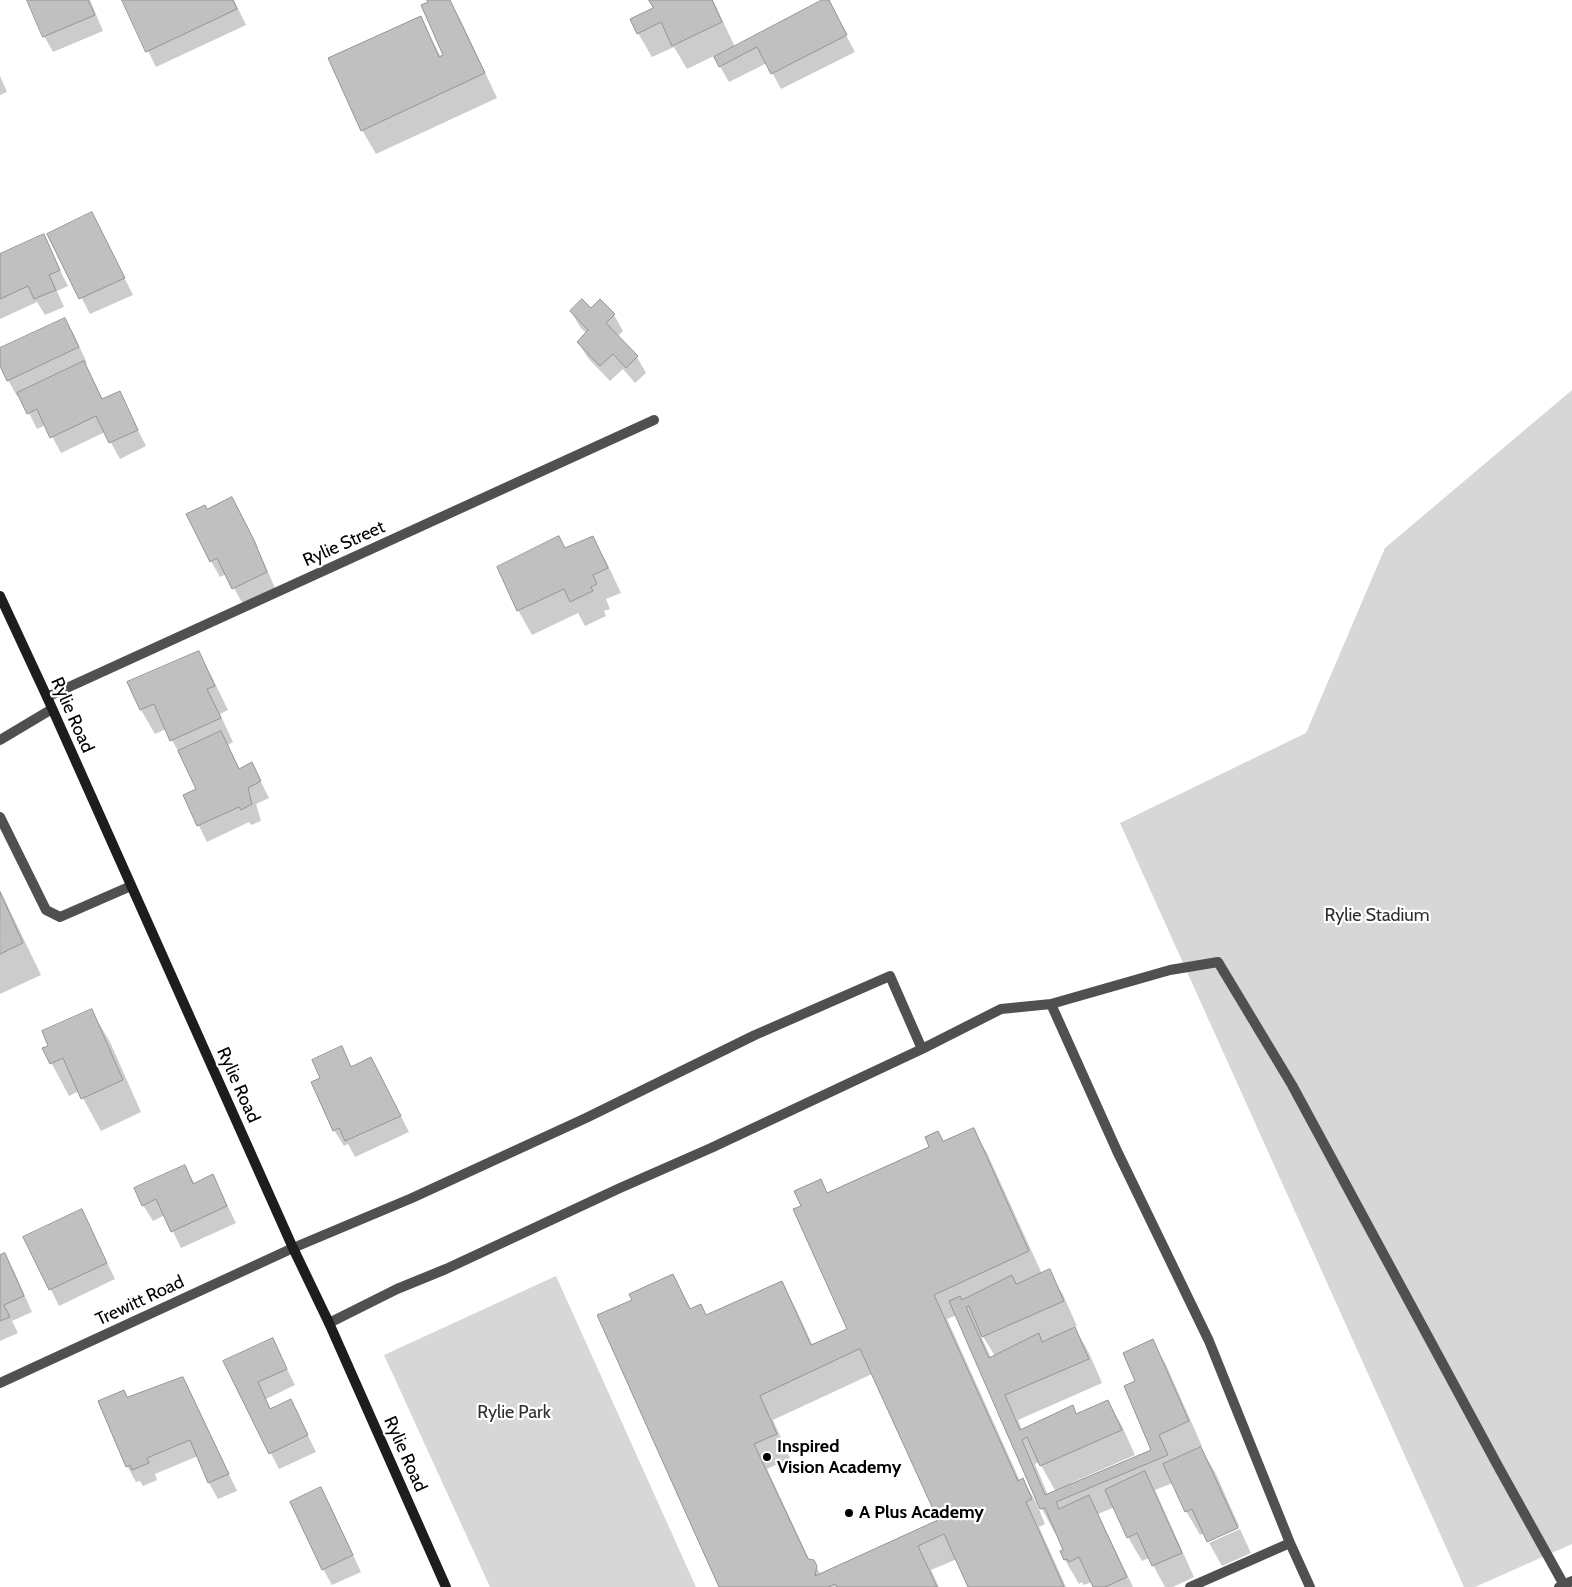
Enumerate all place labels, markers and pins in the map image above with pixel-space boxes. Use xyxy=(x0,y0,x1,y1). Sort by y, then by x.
place label: Inspired Vision Academy xyxy=(777,1436,901,1478)
marker: Inspired Vision Academy xyxy=(761,1451,773,1463)
place label: A Plus Academy xyxy=(859,1502,984,1524)
marker: A Plus Academy xyxy=(843,1507,855,1519)

